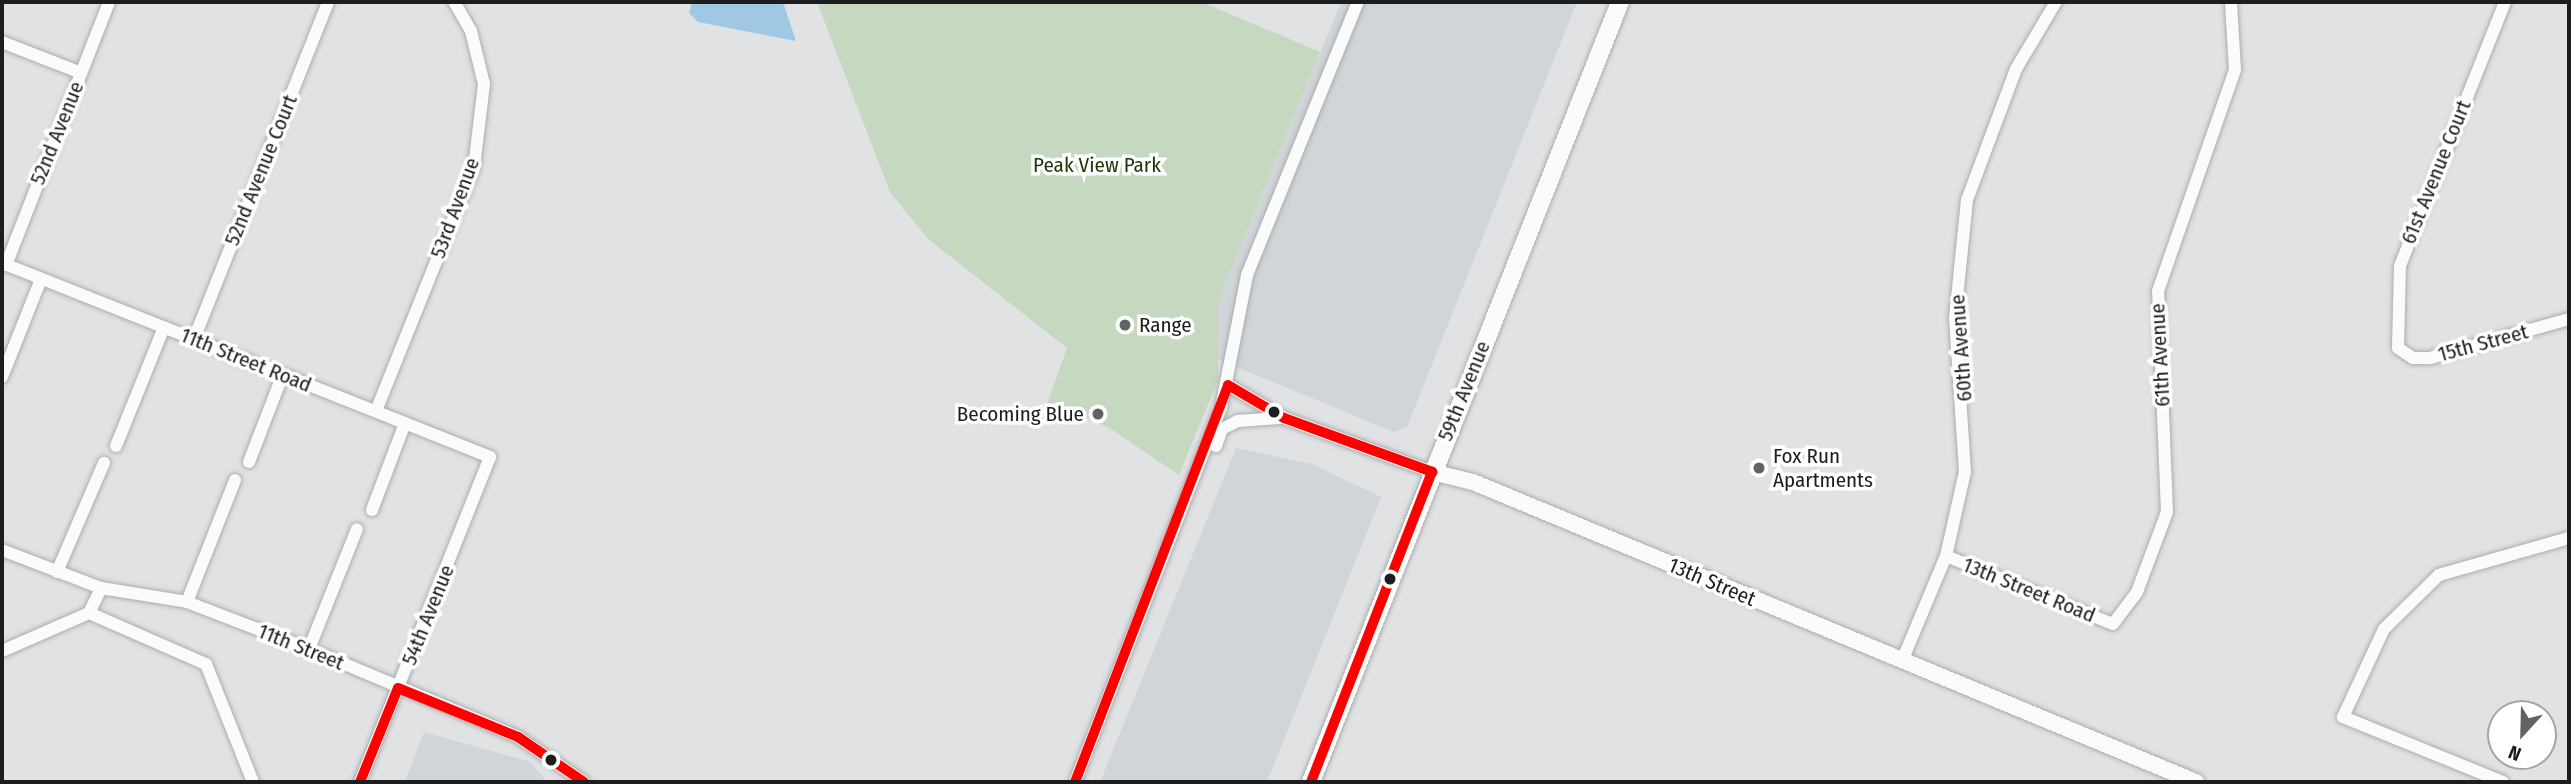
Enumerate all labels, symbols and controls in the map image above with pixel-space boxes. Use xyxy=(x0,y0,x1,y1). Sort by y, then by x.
street label: 52nd Avenue xyxy=(25,78,89,188)
street label: 52nd Avenue Court xyxy=(219,91,303,249)
street label: 61st Avenue Court xyxy=(2396,96,2476,248)
park label: Peak View Park xyxy=(1033,152,1161,178)
street label: 53rd Avenue xyxy=(425,154,485,262)
street label: 60th Avenue xyxy=(1945,294,1977,402)
street label: 61th Avenue xyxy=(2145,303,2175,407)
place label: Range xyxy=(1139,312,1191,338)
marker: Range xyxy=(1117,317,1133,333)
street label: 15th Street xyxy=(2435,319,2531,367)
street label: 11th Street Road xyxy=(177,322,315,398)
street label: 59th Avenue xyxy=(1433,337,1495,445)
place label: Becoming Blue xyxy=(957,401,1084,427)
unlabelled marker xyxy=(1267,405,1281,419)
marker: Becoming Blue xyxy=(1090,406,1106,422)
place label: Fox Run Apartments xyxy=(1773,443,1873,493)
marker: Fox Run Apartments xyxy=(1751,460,1767,476)
street label: 13th Street xyxy=(1665,552,1759,612)
street label: 13th Street Road xyxy=(1959,552,2099,628)
street label: 54th Avenue xyxy=(397,561,459,669)
unlabelled marker xyxy=(1383,572,1397,586)
street label: 11th Street xyxy=(254,618,348,676)
north arrow xyxy=(2487,700,2557,770)
text: N xyxy=(2505,740,2524,766)
unlabelled marker xyxy=(544,753,558,767)

